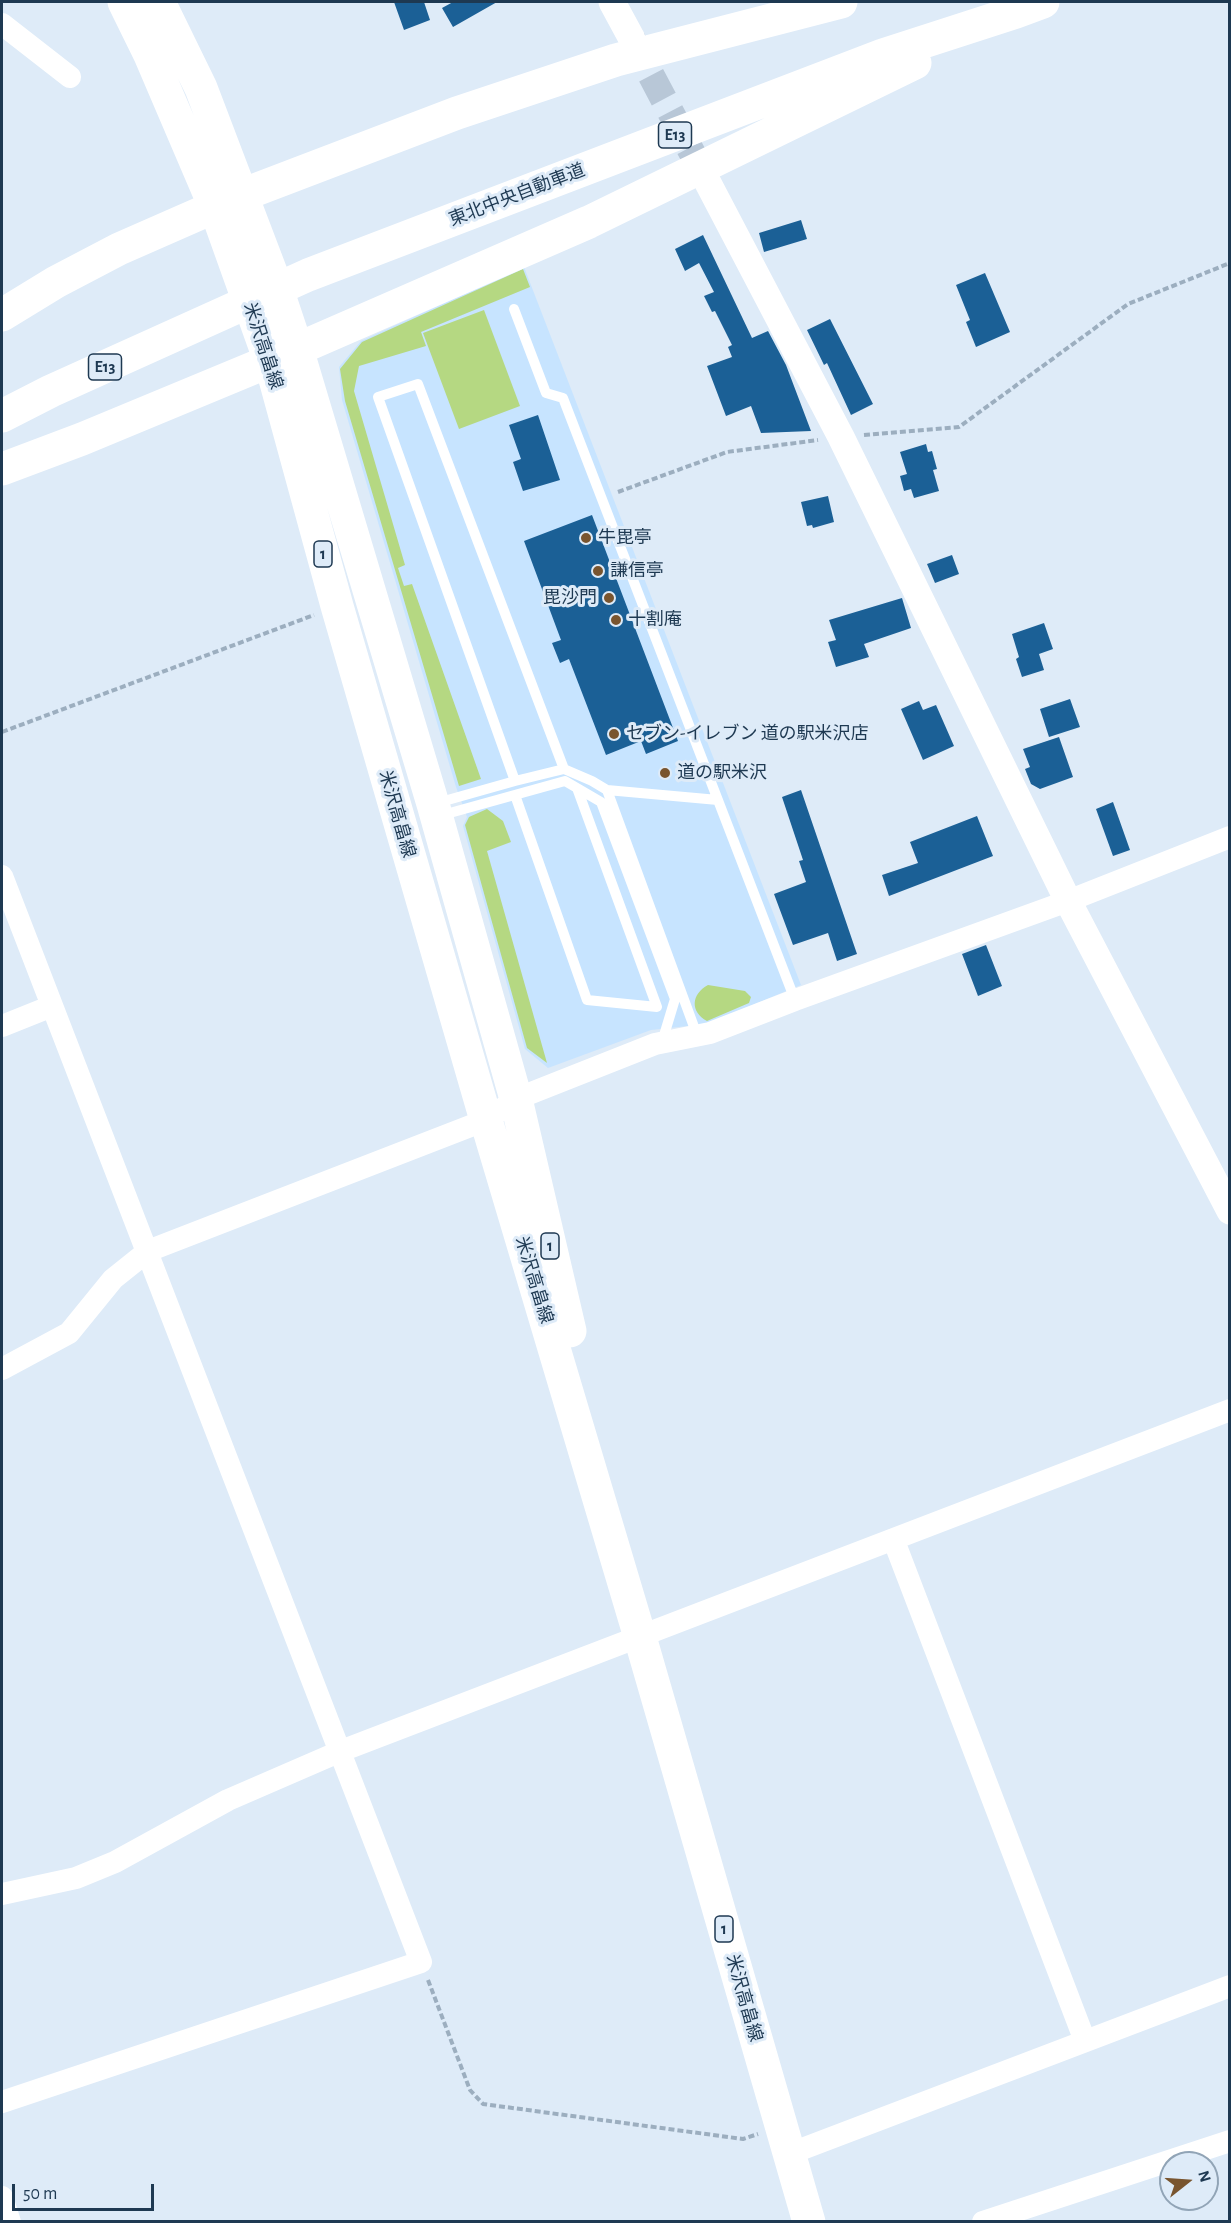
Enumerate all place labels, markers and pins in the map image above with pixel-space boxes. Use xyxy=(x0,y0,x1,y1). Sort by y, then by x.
place label: 牛毘亭 xyxy=(598,527,652,549)
marker: 牛毘亭 xyxy=(579,531,593,545)
place label: 謙信亭 xyxy=(610,560,664,582)
marker: 謙信亭 xyxy=(591,564,605,578)
place label: 毘沙門 xyxy=(543,587,597,609)
marker: 毘沙門 xyxy=(602,591,616,605)
place label: 十割庵 xyxy=(628,609,682,631)
marker: 十割庵 xyxy=(609,613,623,627)
place label: セブン-イレブン 道の駅米沢店 xyxy=(626,723,868,745)
marker: セブン-イレブン 道の駅米沢店 xyxy=(607,727,621,741)
place label: 道の駅米沢 xyxy=(677,762,767,784)
marker: 道の駅米沢 xyxy=(658,766,672,780)

